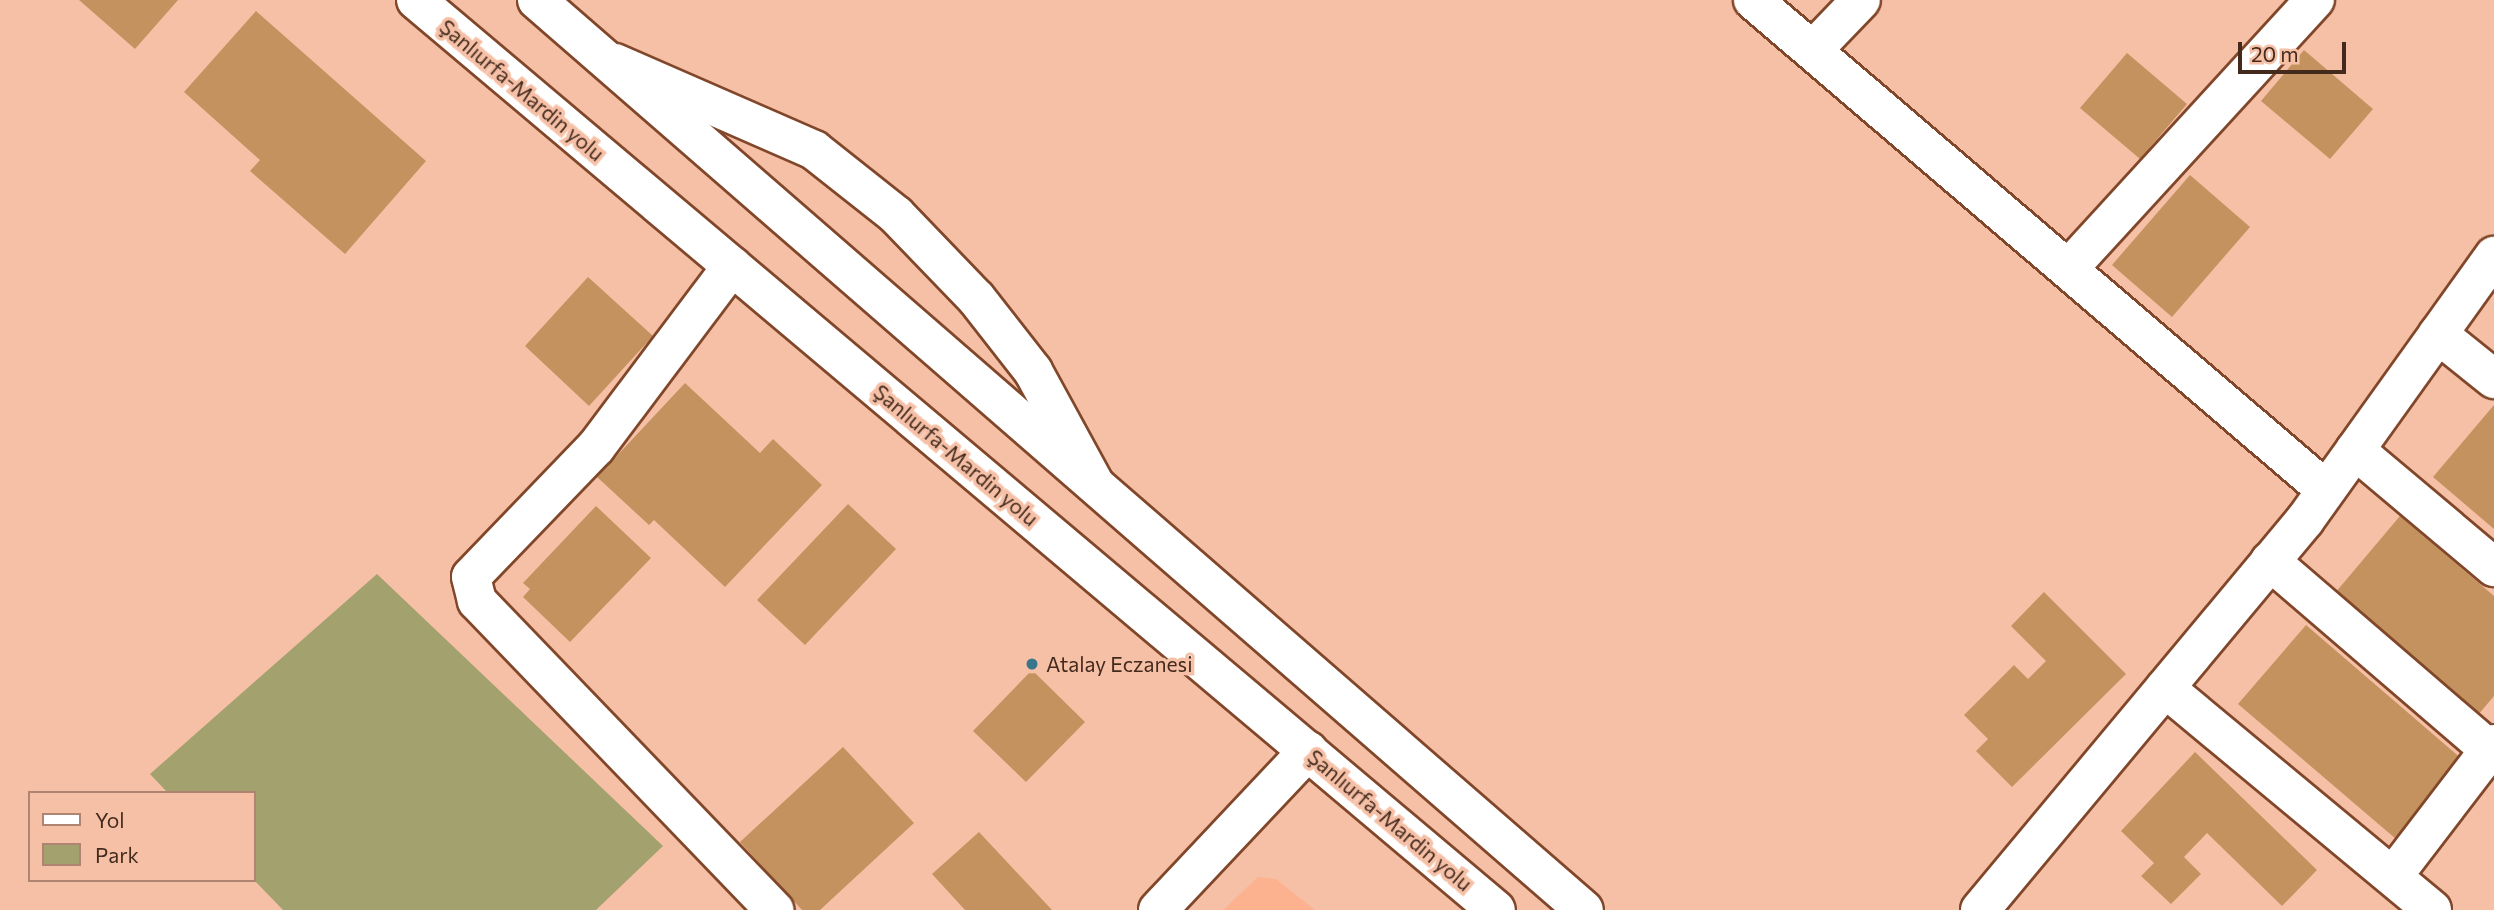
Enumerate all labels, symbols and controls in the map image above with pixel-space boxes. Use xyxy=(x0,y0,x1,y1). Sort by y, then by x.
street label: Şanlıurfa-Mardin yolu xyxy=(435,14,609,166)
scale bar xyxy=(2242,28,2350,72)
text: 20 m xyxy=(2251,41,2299,66)
street label: Şanlıurfa-Mardin yolu xyxy=(869,379,1043,531)
place label: Atalay Eczanesi xyxy=(1046,651,1193,677)
marker: Atalay Eczanesi xyxy=(1024,656,1040,672)
street label: Şanlıurfa-Mardin yolu xyxy=(1303,744,1477,896)
legend xyxy=(28,791,256,882)
text: Yol xyxy=(95,807,125,832)
text: Park xyxy=(95,842,139,867)

